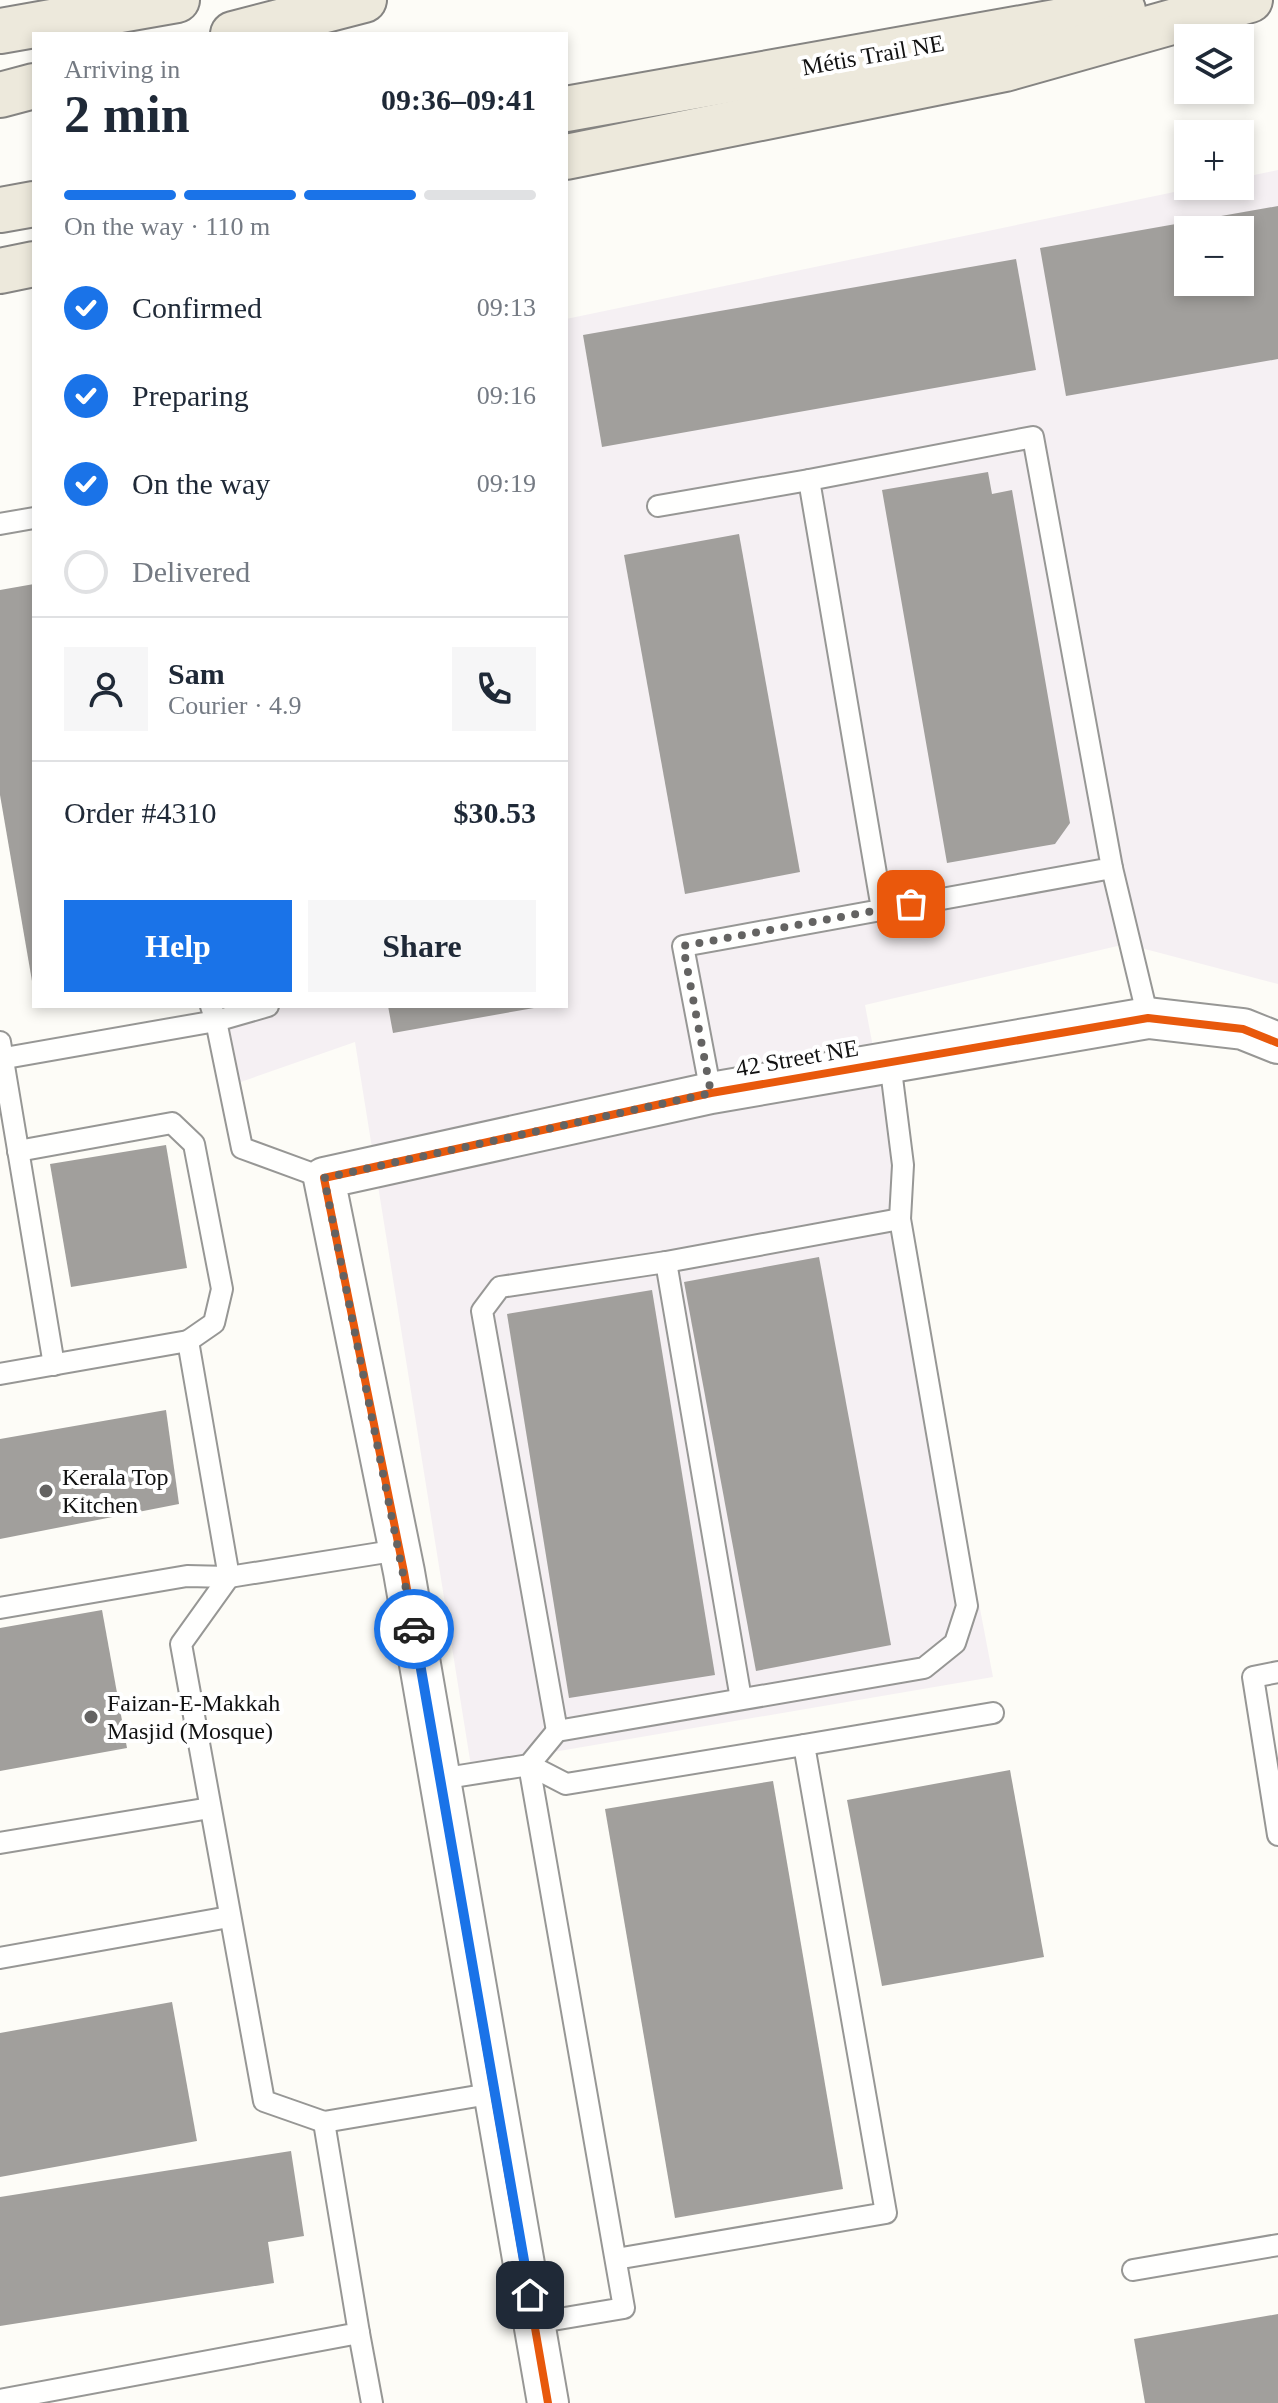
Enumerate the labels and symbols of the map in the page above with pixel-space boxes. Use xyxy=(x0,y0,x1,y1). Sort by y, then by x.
street label: Métis Trail NE xyxy=(800,30,946,80)
pin xyxy=(877,870,945,938)
street label: 42 Street NE xyxy=(734,1034,860,1082)
place label: Kerala Top Kitchen xyxy=(62,1464,169,1518)
marker: Kerala Top Kitchen xyxy=(37,1482,55,1500)
courier xyxy=(374,1589,454,1669)
place label: Faizan-E-Makkah Masjid (Mosque) xyxy=(107,1690,280,1744)
marker: Faizan-E-Makkah Masjid (Mosque) xyxy=(82,1708,100,1726)
pin xyxy=(496,2261,564,2329)

